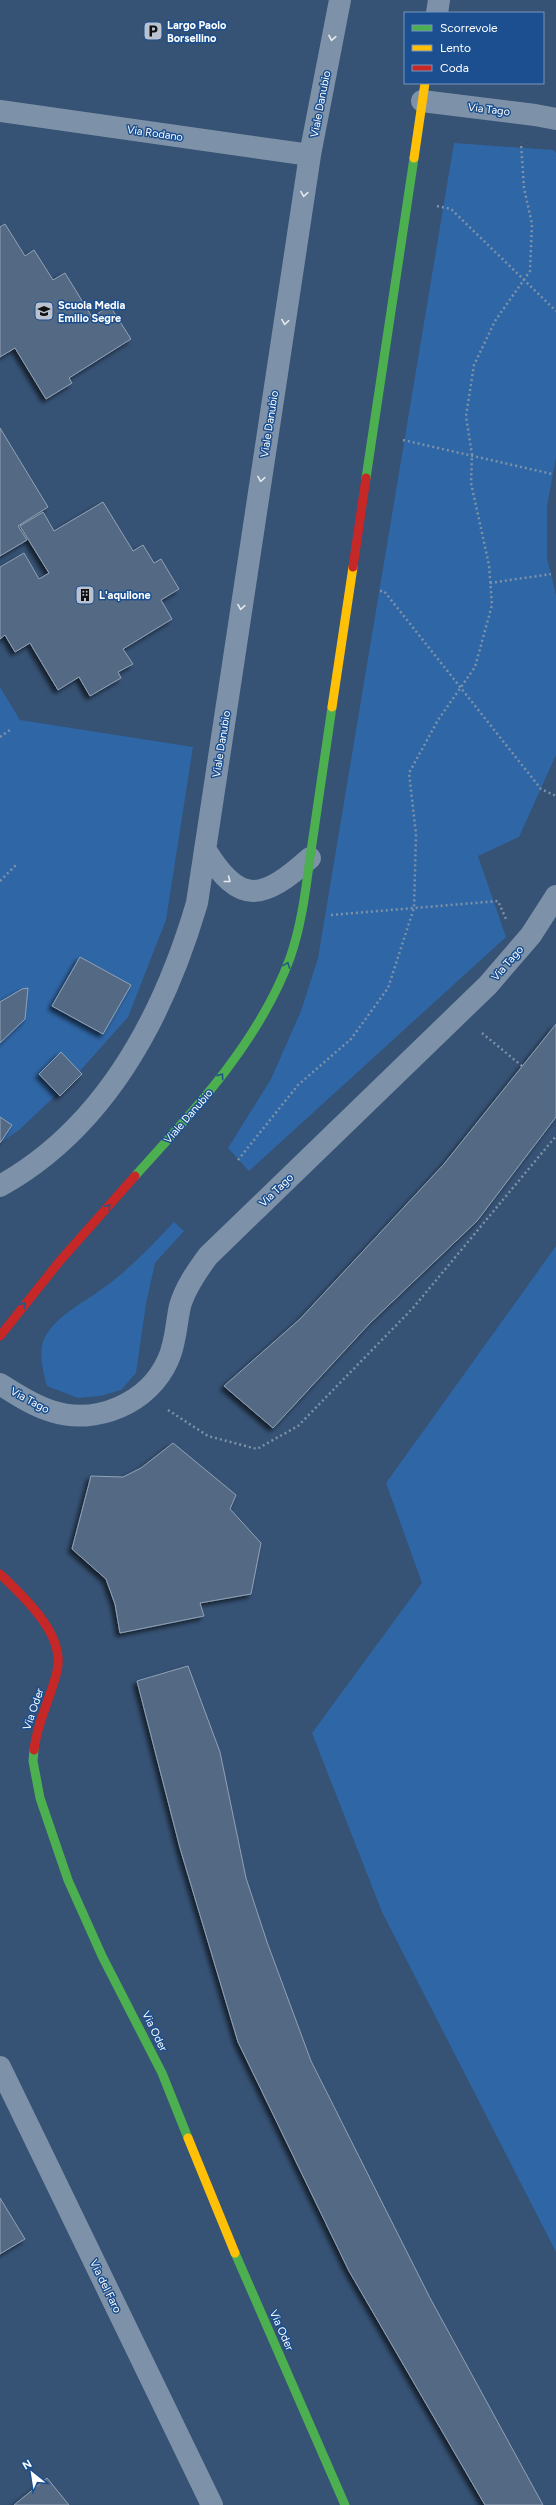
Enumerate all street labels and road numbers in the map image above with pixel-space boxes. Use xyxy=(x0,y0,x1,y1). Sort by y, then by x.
street label: Viale Danubio xyxy=(308,70,333,139)
street label: Via Tago xyxy=(467,100,511,119)
street label: Via Rodano xyxy=(126,123,184,144)
street label: Viale Danubio xyxy=(258,390,281,459)
street label: Viale Danubio xyxy=(210,710,233,779)
street label: Via Tago xyxy=(489,943,526,984)
street label: Viale Danubio xyxy=(161,1086,216,1146)
street label: Via Tago xyxy=(257,1171,296,1210)
street label: Via Tago xyxy=(8,1385,52,1416)
street label: Via Oder xyxy=(20,1686,47,1732)
street label: Via Oder xyxy=(139,2009,170,2054)
street label: Via del Faro xyxy=(87,2257,124,2315)
street label: Via Oder xyxy=(267,2308,296,2353)

